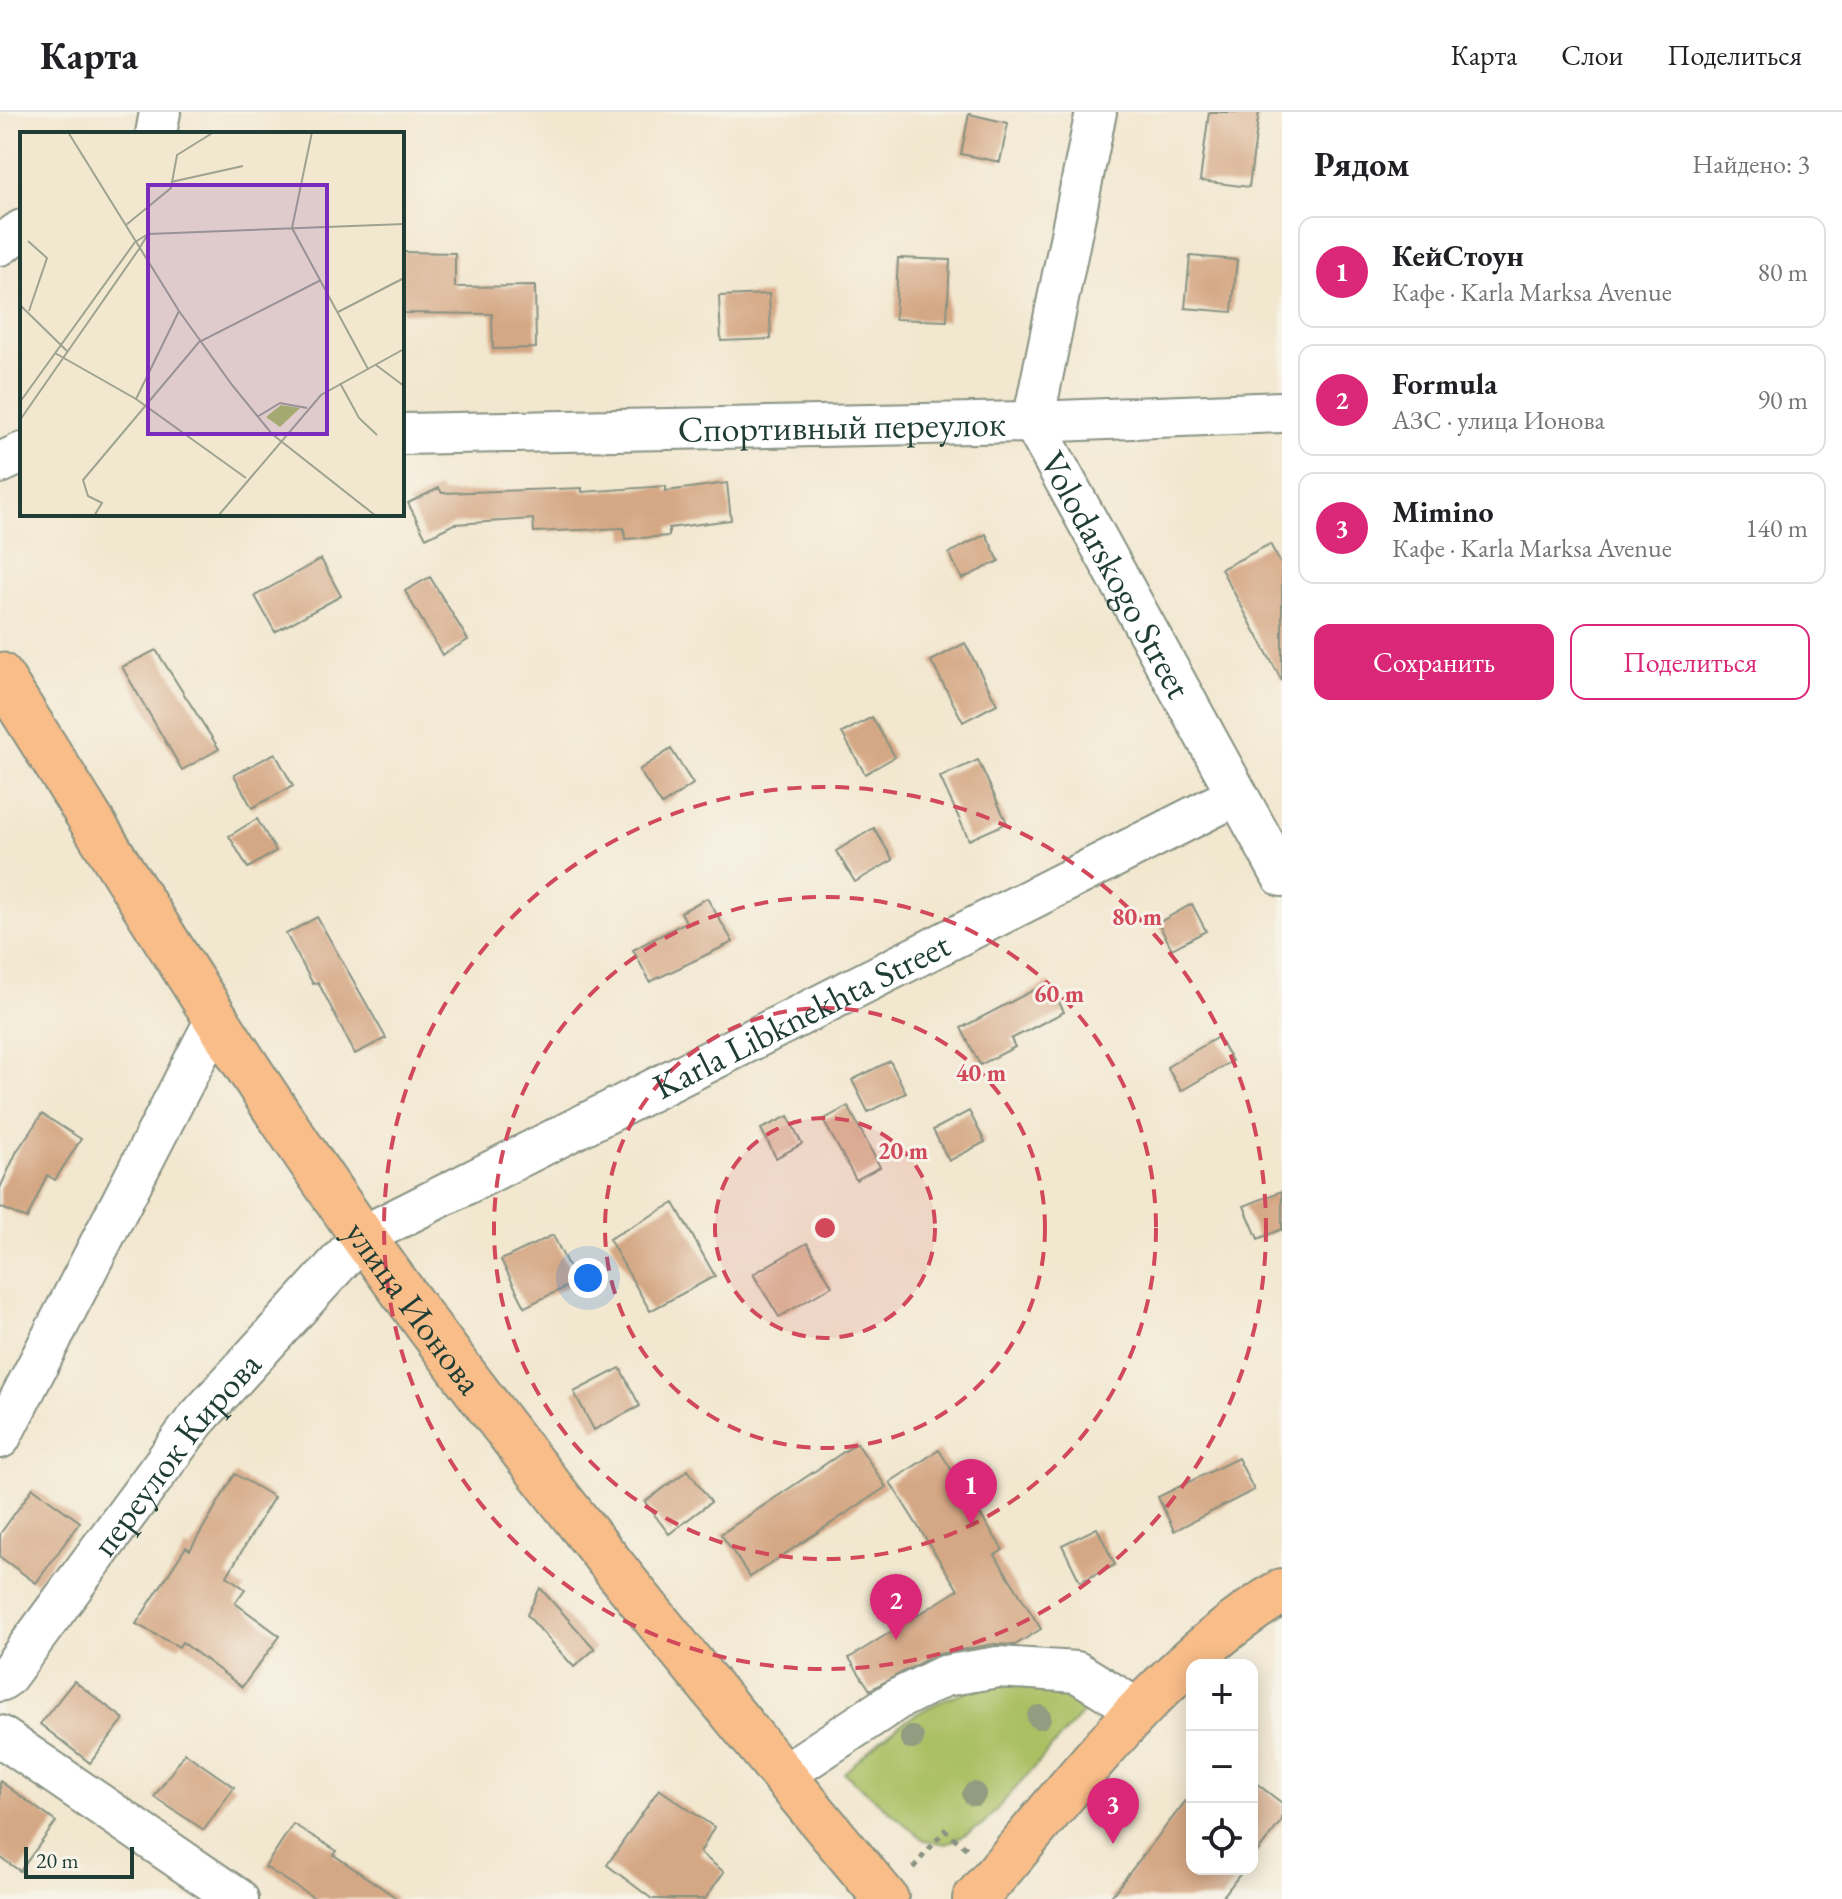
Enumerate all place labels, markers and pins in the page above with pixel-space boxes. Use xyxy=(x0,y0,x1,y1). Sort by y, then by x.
centre of rings xyxy=(811,1214,839,1242)
pin: 1 xyxy=(945,1459,997,1525)
pin: 2 xyxy=(870,1574,922,1640)
pin: 3 xyxy=(1087,1778,1139,1844)

